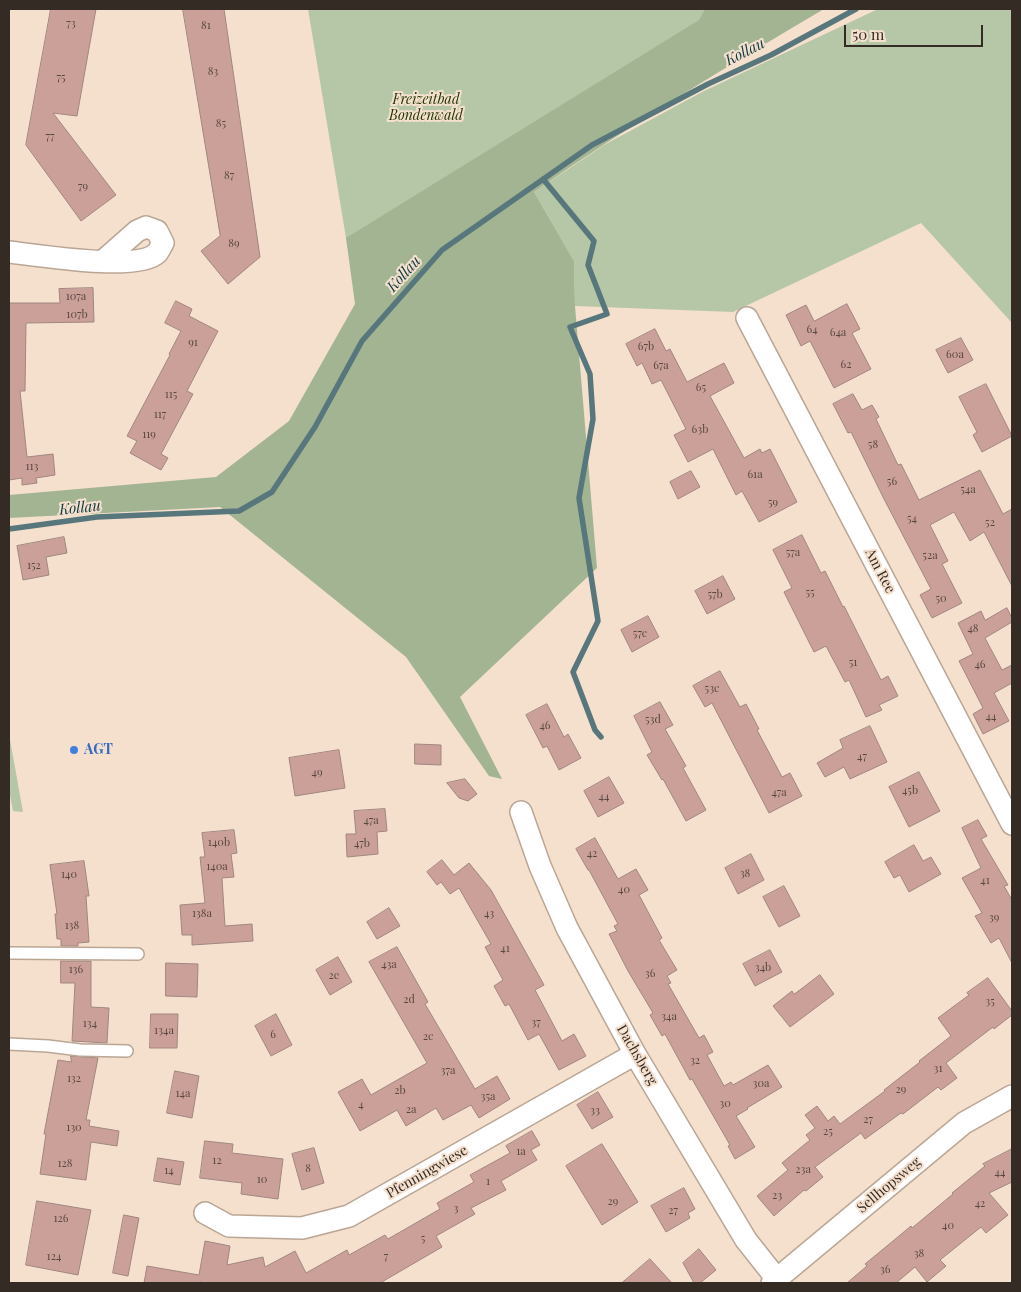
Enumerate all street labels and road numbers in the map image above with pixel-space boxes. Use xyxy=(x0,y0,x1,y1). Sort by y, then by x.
street label: Am Ree xyxy=(861,546,899,596)
street label: Dachsberg xyxy=(613,1022,661,1088)
street label: Pfenningwiese xyxy=(383,1142,471,1202)
street label: Sellhopsweg xyxy=(854,1153,924,1217)

